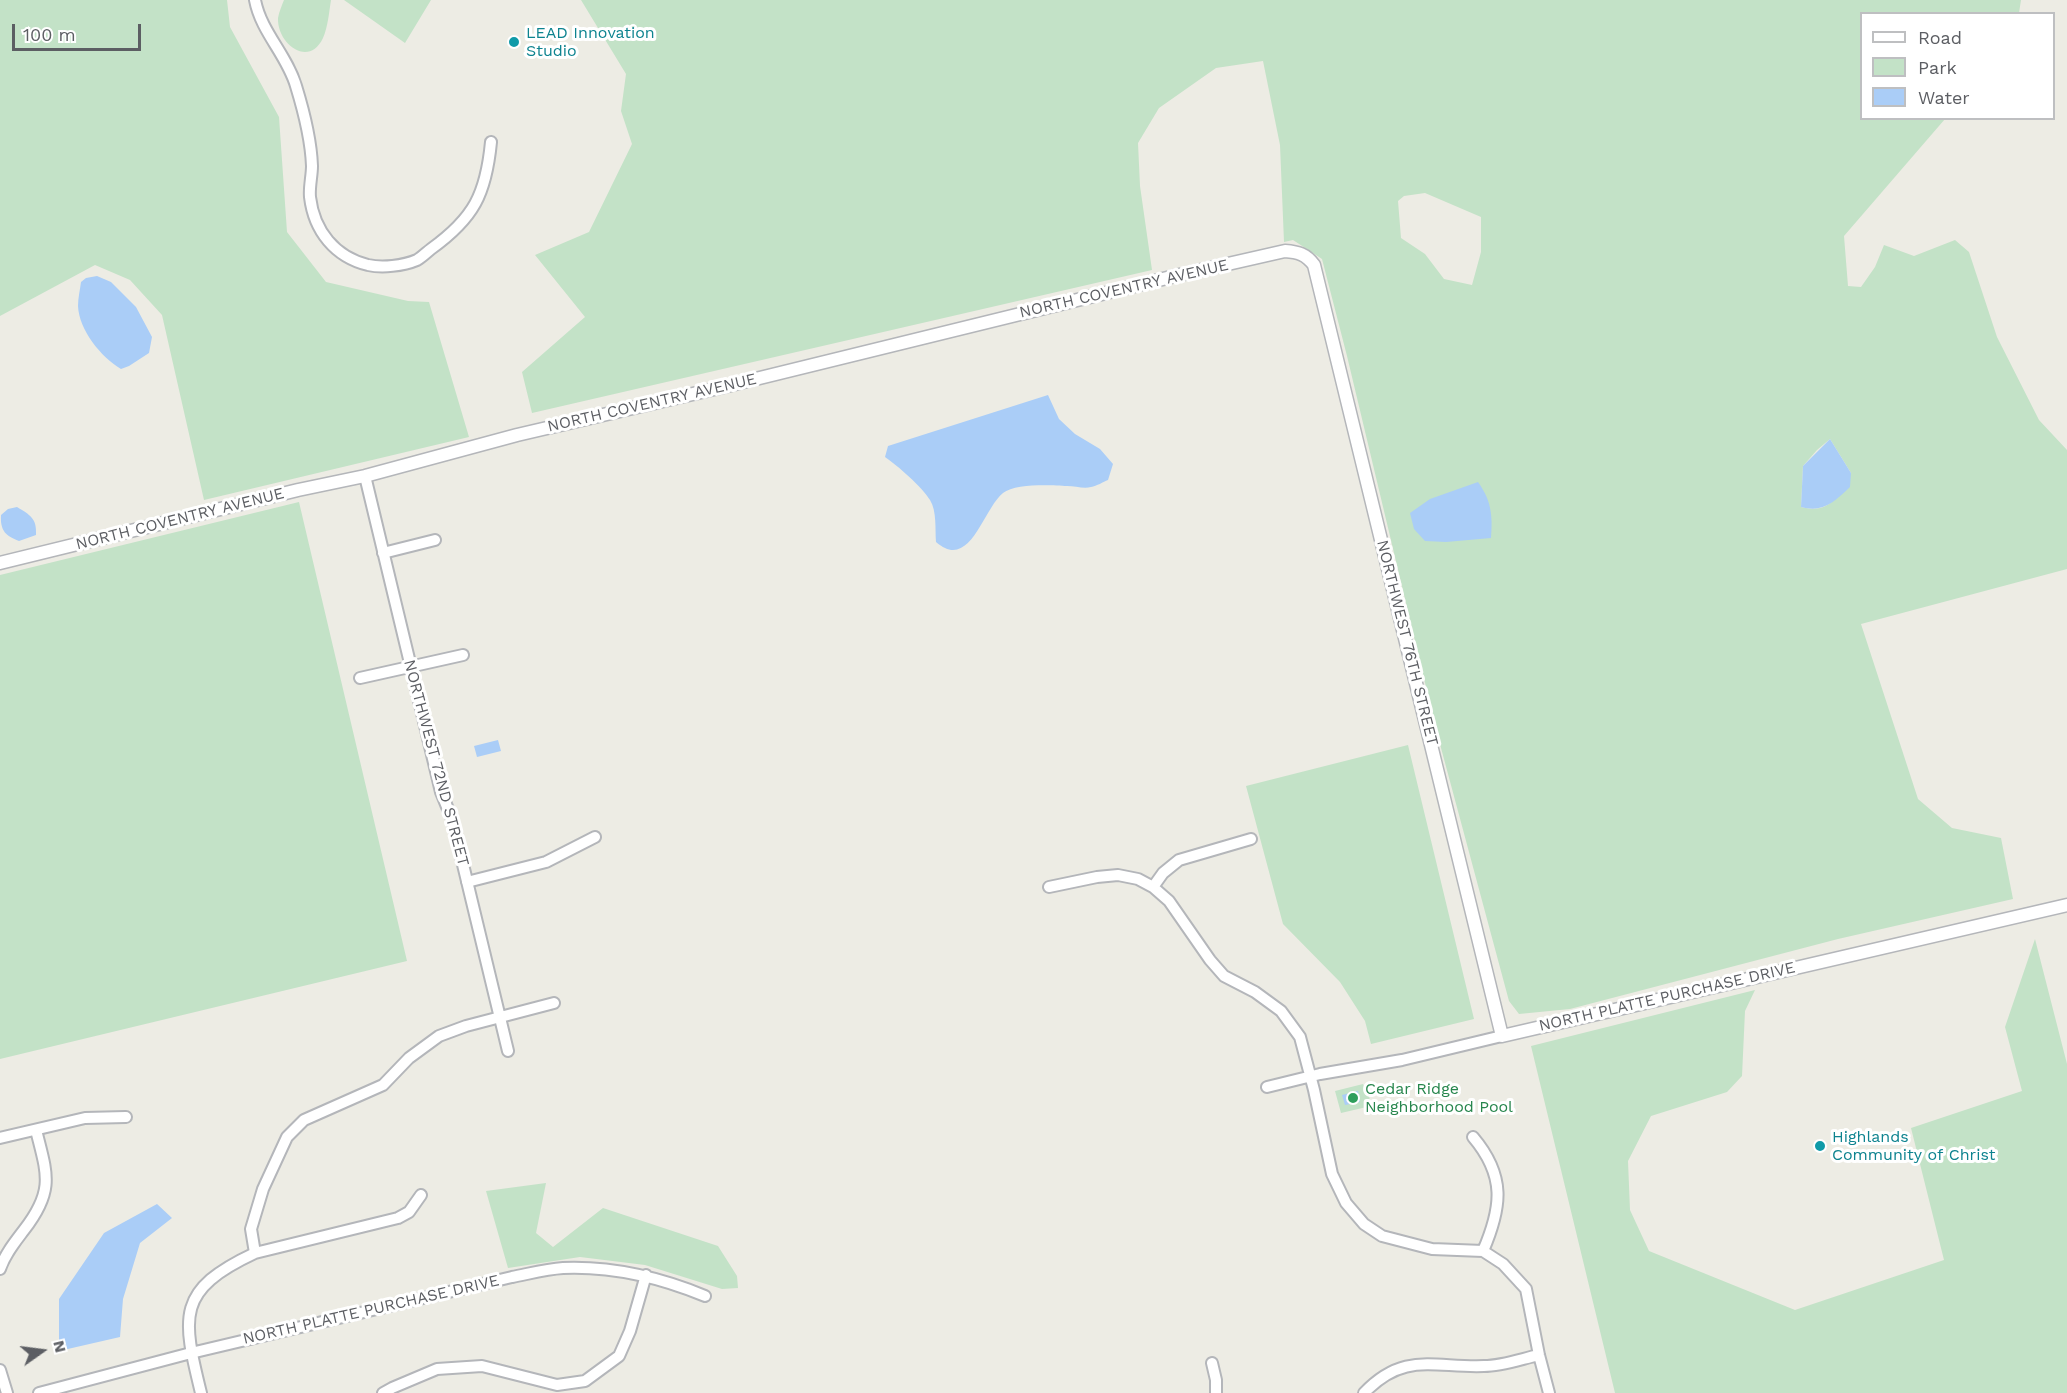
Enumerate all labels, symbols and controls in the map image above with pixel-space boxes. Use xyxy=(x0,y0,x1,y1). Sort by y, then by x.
scale bar xyxy=(15,12,144,50)
legend xyxy=(1860,12,2055,120)
place label: LEAD Innovation Studio xyxy=(526,23,655,61)
text: 100 m xyxy=(23,24,76,45)
text: Road xyxy=(1918,27,1962,48)
marker: LEAD Innovation Studio xyxy=(507,35,521,49)
text: Park xyxy=(1918,57,1957,78)
text: Water xyxy=(1918,87,1970,108)
street label: NORTH COVENTRY AVENUE xyxy=(1018,256,1230,322)
street label: NORTH COVENTRY AVENUE xyxy=(546,370,758,436)
street label: NORTH COVENTRY AVENUE xyxy=(74,484,286,554)
street label: NORTHWEST 76TH STREET xyxy=(1372,538,1442,748)
street label: NORTHWEST 72ND STREET xyxy=(399,658,473,868)
street label: NORTH PLATTE PURCHASE DRIVE xyxy=(1537,958,1797,1036)
place label: Cedar Ridge Neighborhood Pool xyxy=(1365,1079,1513,1117)
marker: Cedar Ridge Neighborhood Pool xyxy=(1346,1091,1360,1105)
place label: Highlands Community of Christ xyxy=(1832,1127,1996,1165)
marker: Highlands Community of Christ xyxy=(1813,1139,1827,1153)
street label: NORTH PLATTE PURCHASE DRIVE xyxy=(241,1271,501,1349)
north arrow xyxy=(12,1321,72,1381)
text: N xyxy=(49,1338,71,1355)

